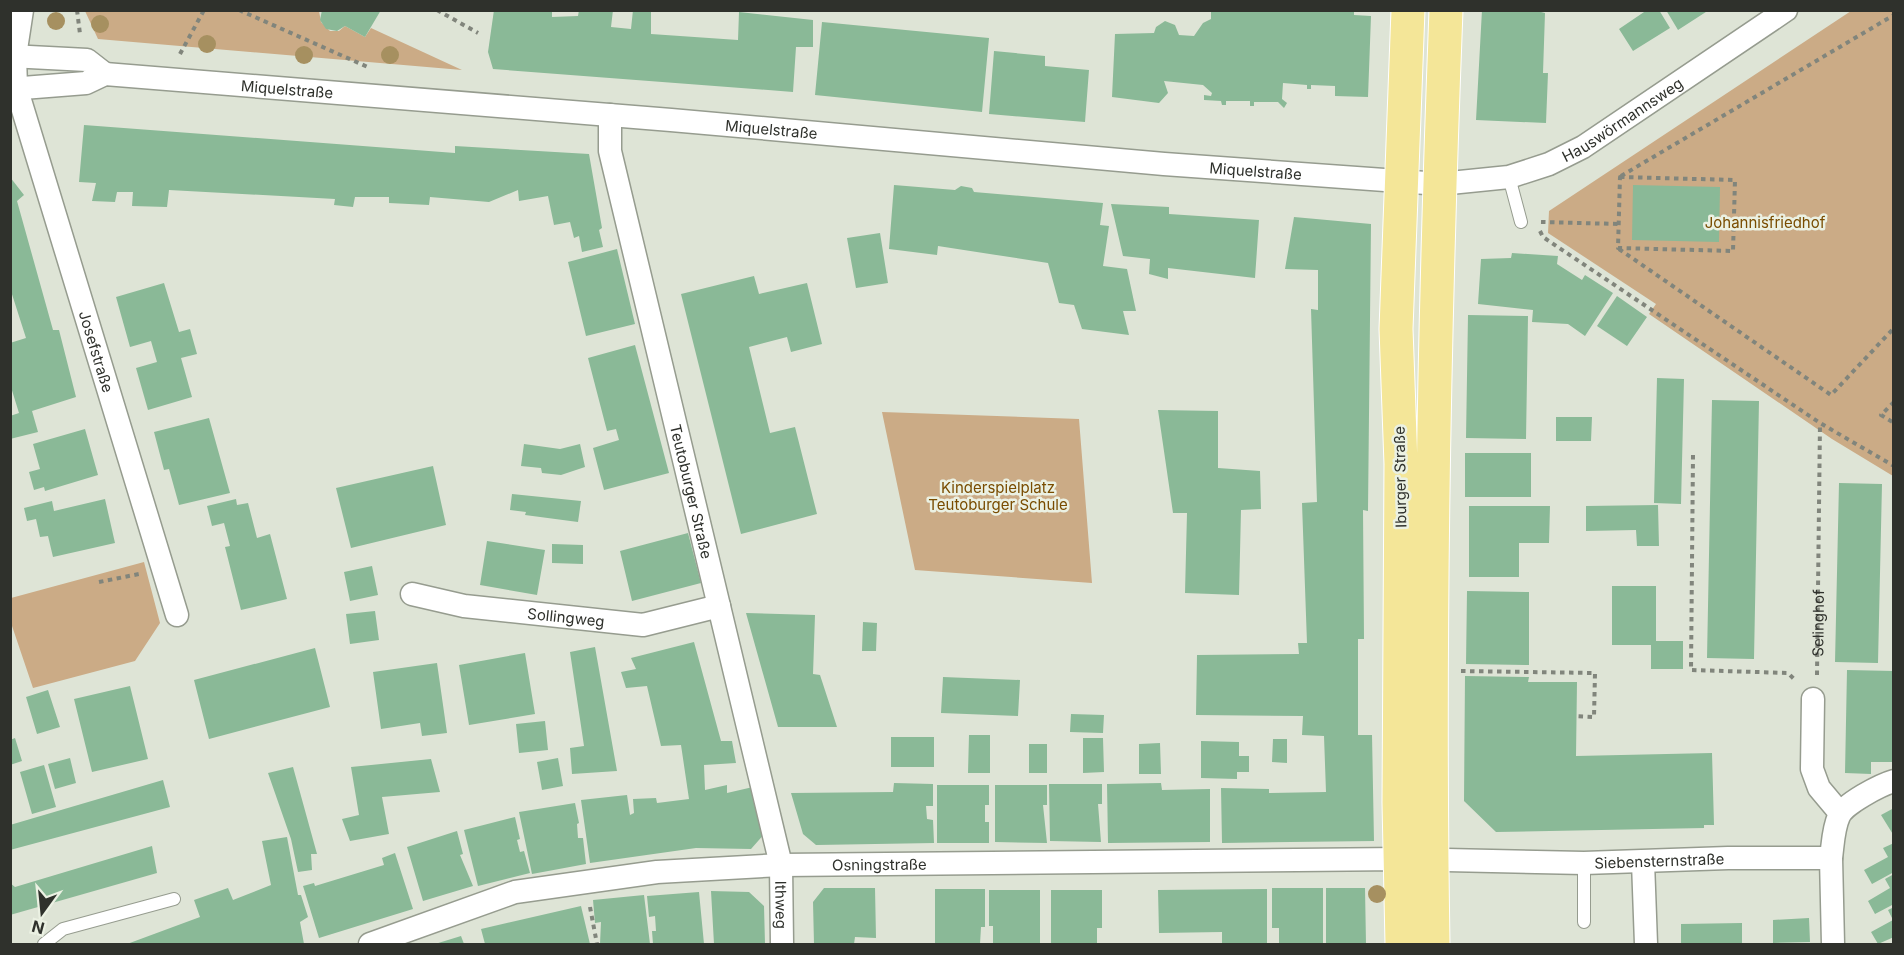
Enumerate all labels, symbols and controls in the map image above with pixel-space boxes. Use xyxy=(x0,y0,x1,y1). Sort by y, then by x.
street label: Hauswörmannsweg xyxy=(1559,73,1686,166)
street label: Miquelstraße xyxy=(240,76,334,102)
street label: Miquelstraße xyxy=(725,115,818,143)
street label: Miquelstraße xyxy=(1209,158,1303,183)
park label: Johannisfriedhof xyxy=(1705,213,1826,232)
street label: Josefstraße xyxy=(75,308,118,395)
street label: Teutoburger Straße xyxy=(666,422,717,561)
street label: Iburger Straße xyxy=(1390,426,1410,528)
park label: Kinderspielplatz Teutoburger Schule xyxy=(928,478,1068,514)
street label: Selinghof xyxy=(1808,589,1828,657)
street label: Sollingweg xyxy=(526,603,606,630)
street label: Siebensternstraße xyxy=(1594,849,1725,872)
street label: Osningstraße xyxy=(832,854,927,874)
street label: Ithweg xyxy=(772,881,791,929)
north arrow xyxy=(12,883,72,943)
text: N xyxy=(30,916,47,939)

